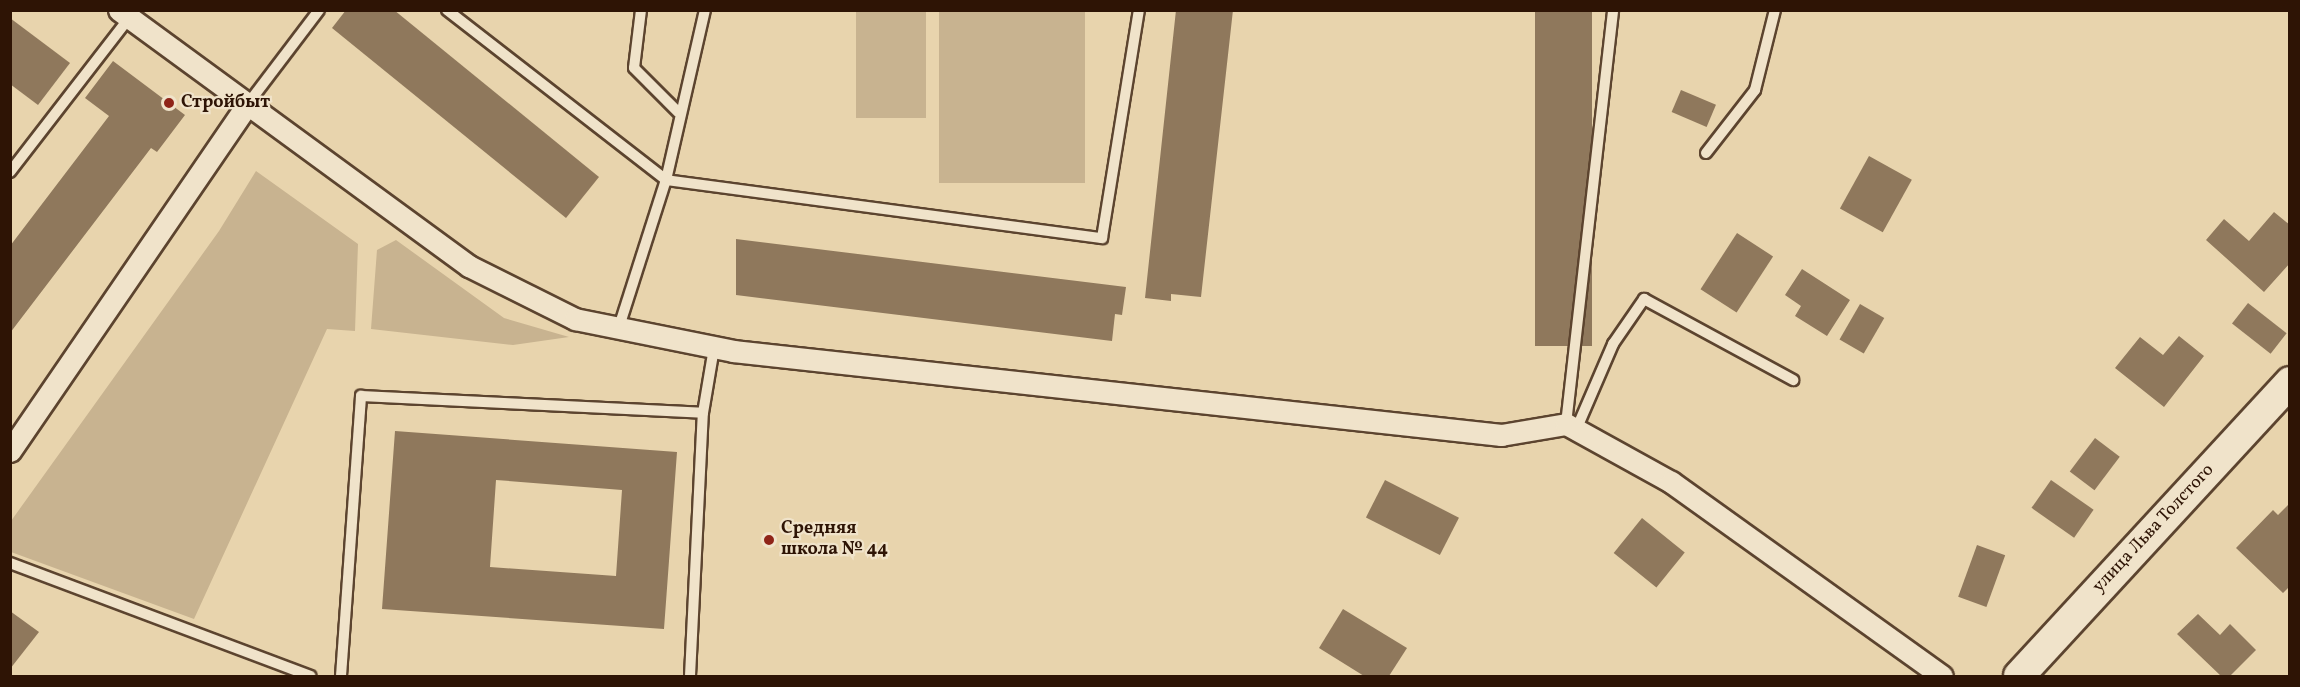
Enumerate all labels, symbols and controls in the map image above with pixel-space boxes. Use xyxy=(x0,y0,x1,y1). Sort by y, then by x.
place label: Стройбыт xyxy=(181,92,270,114)
marker: Стройбыт xyxy=(162,96,176,110)
street label: улица Льва Толстого xyxy=(2088,460,2220,598)
place label: Средняя школа № 44 xyxy=(781,519,888,562)
marker: Средняя школа № 44 xyxy=(762,533,776,547)

